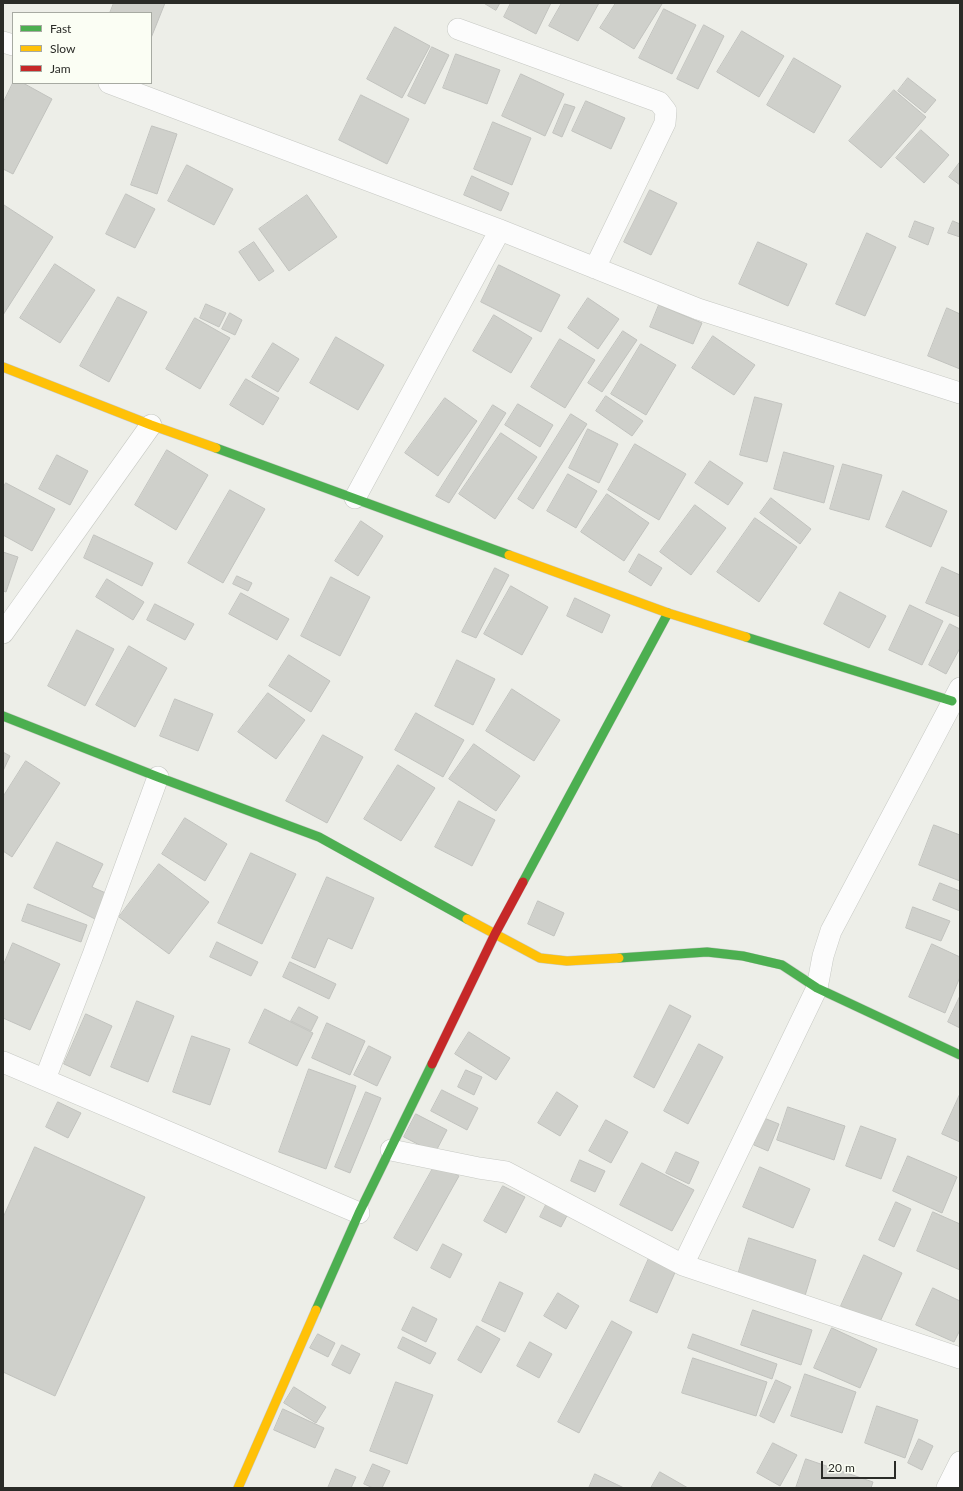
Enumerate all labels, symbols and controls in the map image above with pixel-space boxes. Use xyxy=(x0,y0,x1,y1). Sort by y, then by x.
legend xyxy=(12,12,152,84)
text: Fast xyxy=(50,21,71,36)
text: Slow xyxy=(50,41,75,56)
text: Jam xyxy=(50,61,71,76)
scale bar xyxy=(823,1453,898,1479)
text: 20 m xyxy=(828,1460,855,1475)

